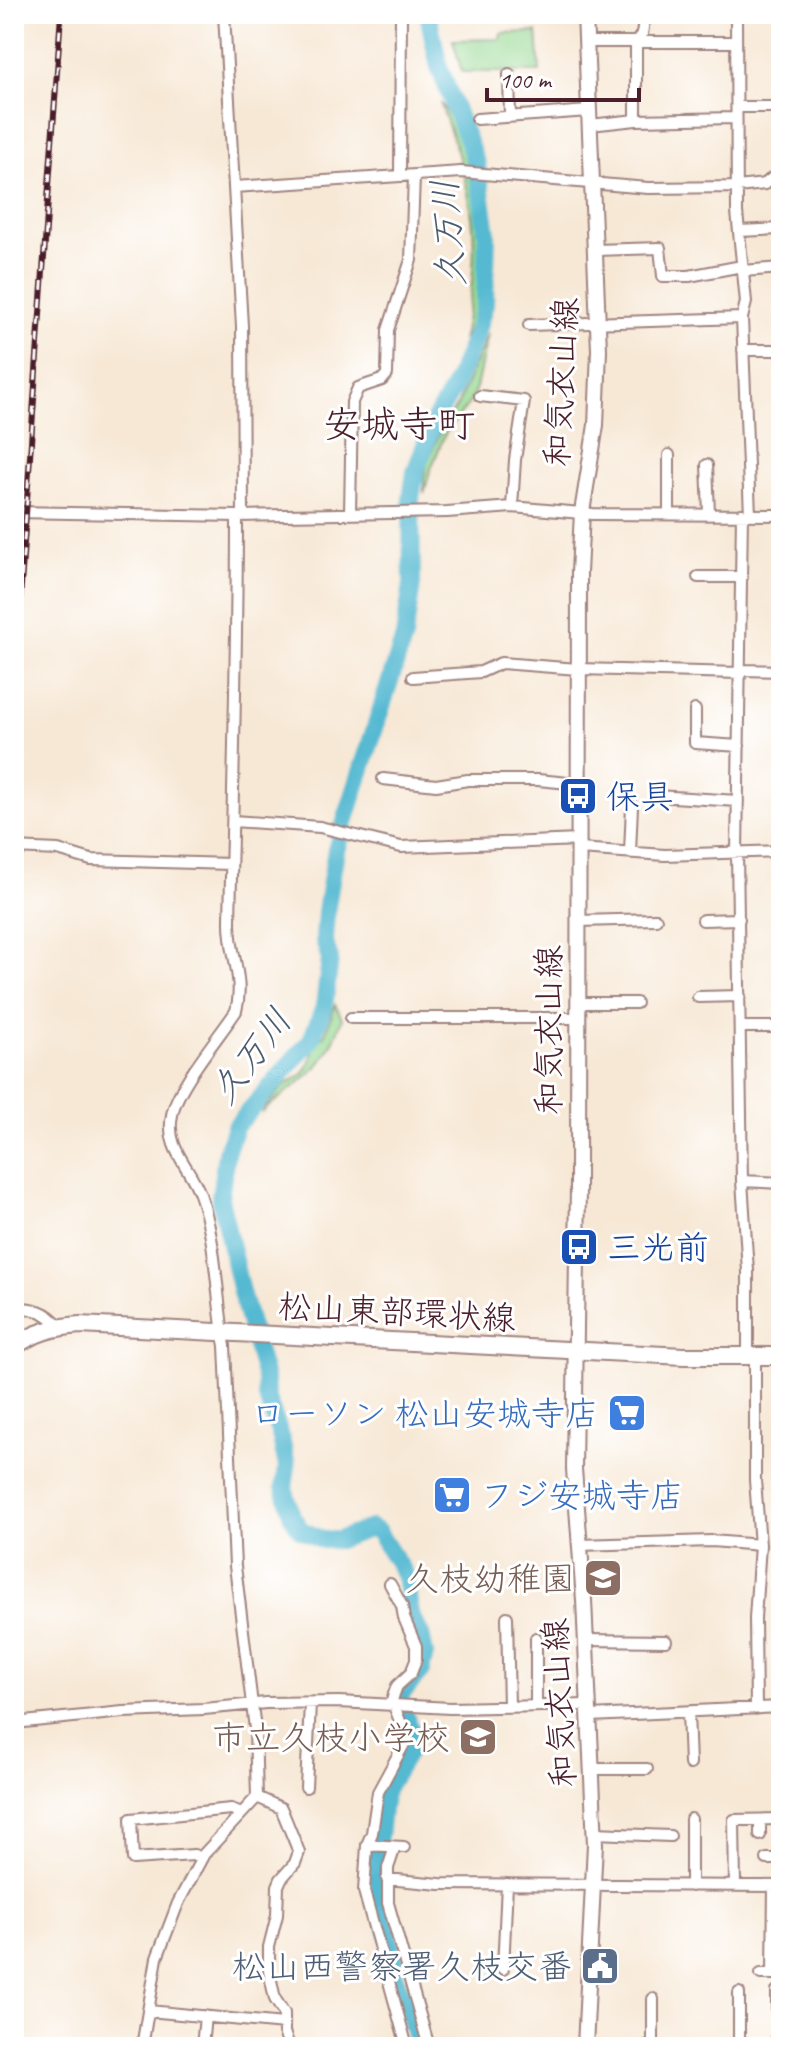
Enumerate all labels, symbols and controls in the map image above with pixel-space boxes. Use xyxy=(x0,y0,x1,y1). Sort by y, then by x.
scale bar xyxy=(487,52,639,102)
text: 100 m xyxy=(499,65,553,95)
water label: 久万川 xyxy=(421,178,475,288)
street label: 和気衣山線 xyxy=(535,296,587,468)
district label: 安城寺町 xyxy=(323,401,475,448)
bus stop icon: 保具 xyxy=(557,775,599,817)
place label: 保具 xyxy=(606,775,674,818)
street label: 和気衣山線 xyxy=(527,945,570,1115)
water label: 久万川 xyxy=(200,999,302,1113)
bus stop icon: 三光前 xyxy=(558,1226,600,1268)
place label: 三光前 xyxy=(607,1226,709,1269)
street label: 松山東部環状線 xyxy=(277,1284,517,1340)
place label: ローソン 松山安城寺店 xyxy=(251,1392,599,1435)
supermarket icon: ローソン 松山安城寺店 xyxy=(606,1392,648,1434)
supermarket icon: フジ安城寺店 xyxy=(431,1474,473,1516)
place label: フジ安城寺店 xyxy=(480,1474,684,1517)
place label: 久枝幼稚園 xyxy=(405,1557,575,1600)
school or university icon: 久枝幼稚園 xyxy=(582,1557,624,1599)
street label: 和気衣山線 xyxy=(533,1617,585,1789)
place label: 市立久枝小学校 xyxy=(212,1716,450,1759)
school or university icon: 市立久枝小学校 xyxy=(457,1716,499,1758)
place label: 松山西警察署久枝交番 xyxy=(232,1945,572,1988)
public building icon: 松山西警察署久枝交番 xyxy=(579,1945,621,1987)

